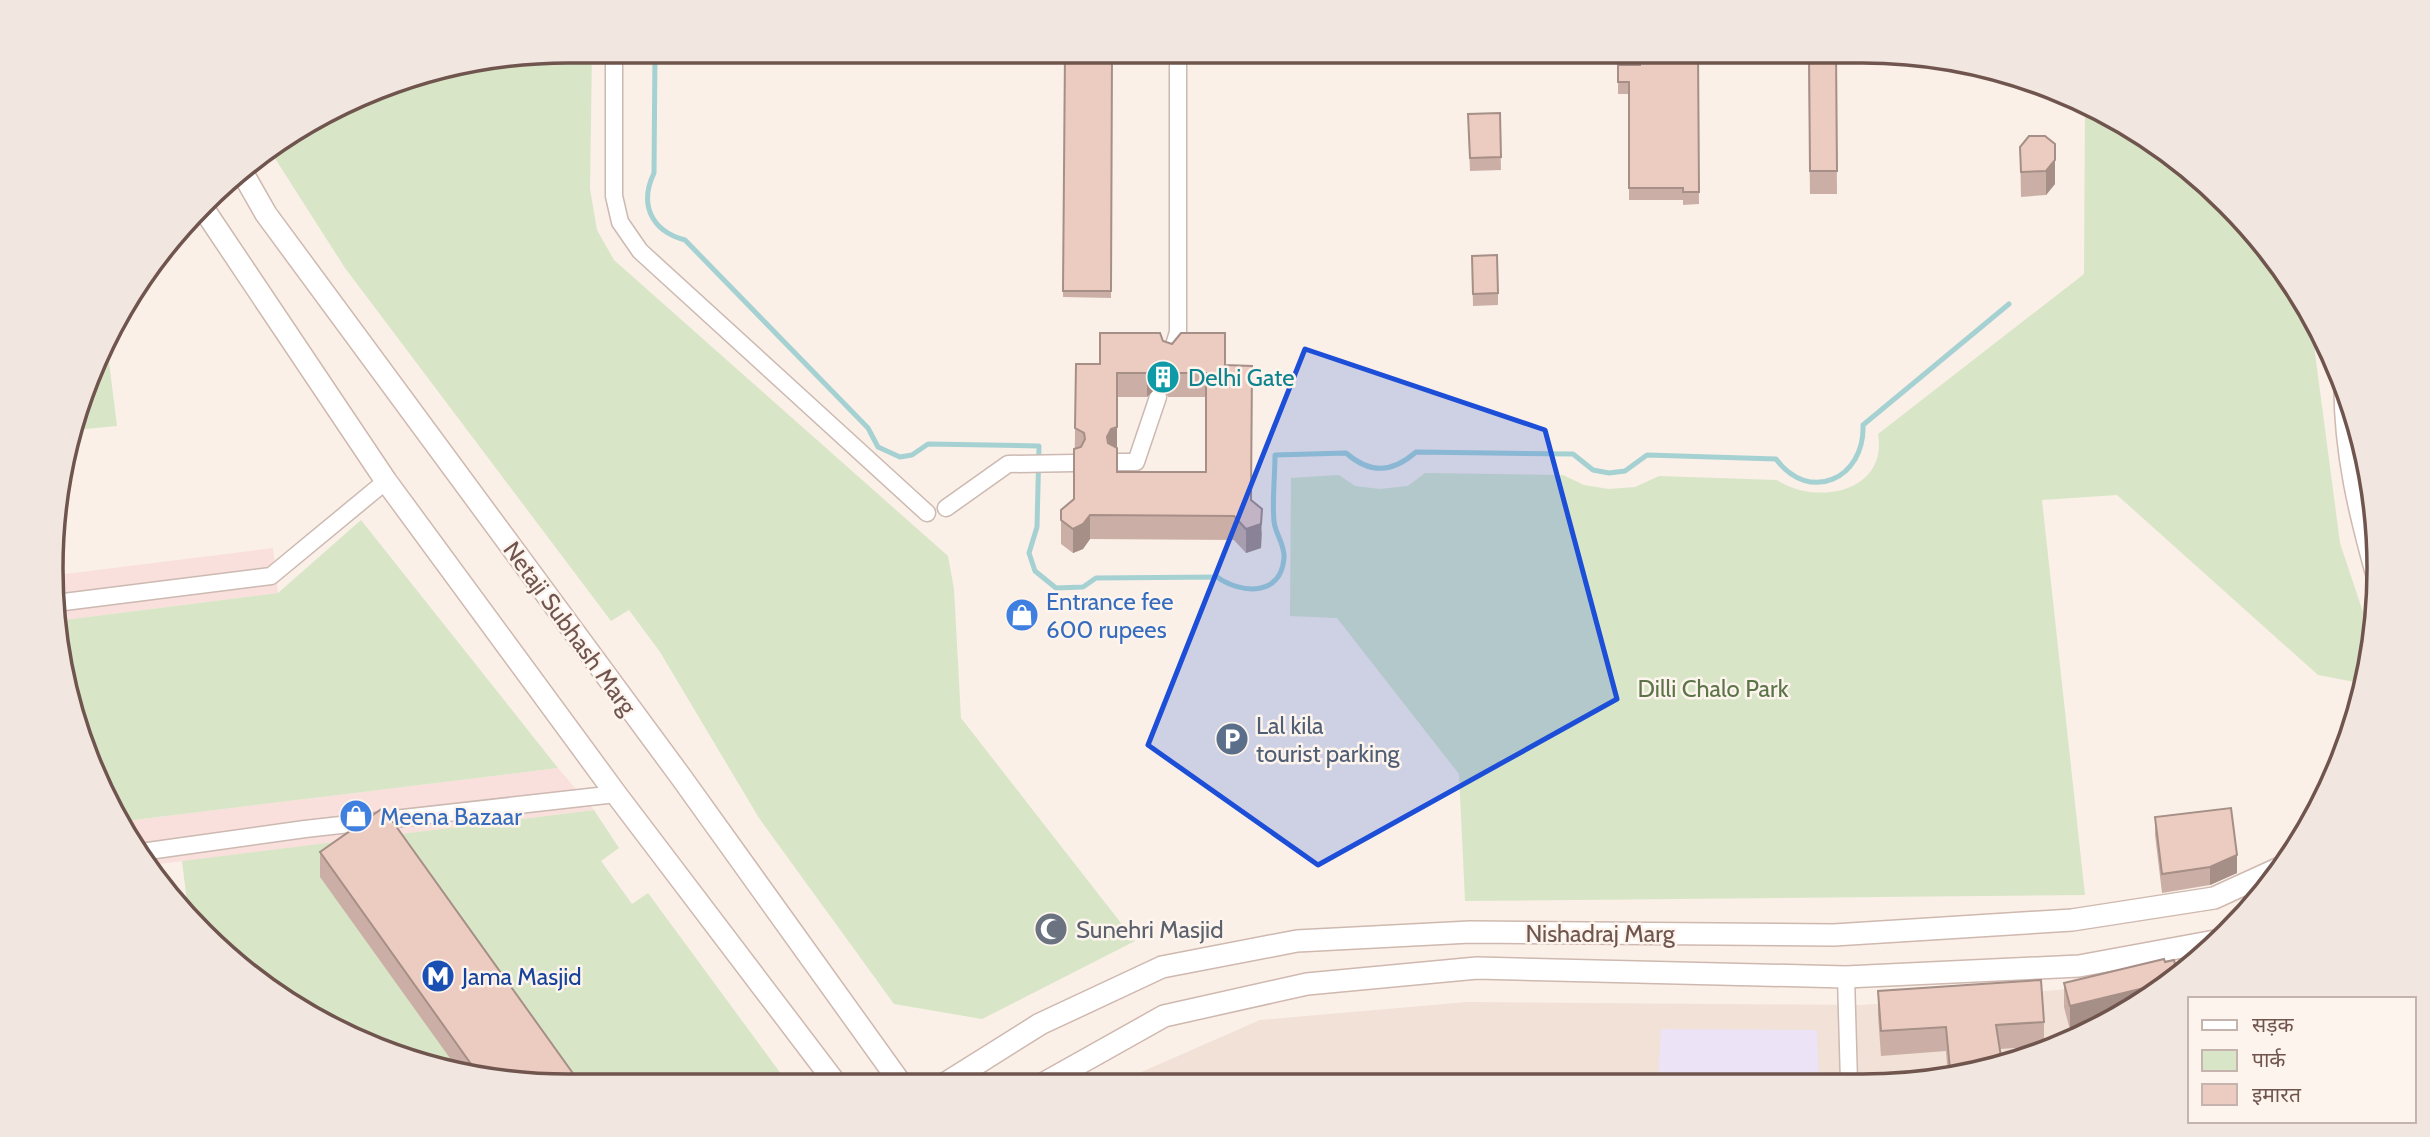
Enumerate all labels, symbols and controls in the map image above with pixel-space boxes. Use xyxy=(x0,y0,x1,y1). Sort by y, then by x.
building icon: Delhi Gate xyxy=(1144,358,1182,396)
place label: Delhi Gate xyxy=(1188,363,1294,392)
street label: Netaji Subhash Marg xyxy=(497,536,643,721)
place label: Entrance fee 600 rupees xyxy=(1046,587,1173,644)
shop icon: Entrance fee 600 rupees xyxy=(1003,596,1041,634)
park label: Dilli Chalo Park xyxy=(1638,674,1789,703)
place label: Lal kila tourist parking xyxy=(1256,711,1401,768)
parking icon: Lal kila tourist parking xyxy=(1213,720,1251,758)
shop icon: Meena Bazaar xyxy=(337,797,375,835)
place label: Meena Bazaar xyxy=(380,802,522,831)
mosque icon: Sunehri Masjid xyxy=(1032,910,1070,948)
place label: Sunehri Masjid xyxy=(1076,915,1224,944)
street label: Nishadraj Marg xyxy=(1525,919,1676,948)
metro station icon: Jama Masjid xyxy=(419,957,457,995)
place label: Jama Masjid xyxy=(461,962,582,991)
legend xyxy=(2188,997,2416,1123)
text: सड़क xyxy=(2252,1012,2294,1037)
text: पार्क xyxy=(2252,1047,2286,1072)
text: इमारत xyxy=(2252,1082,2302,1107)

